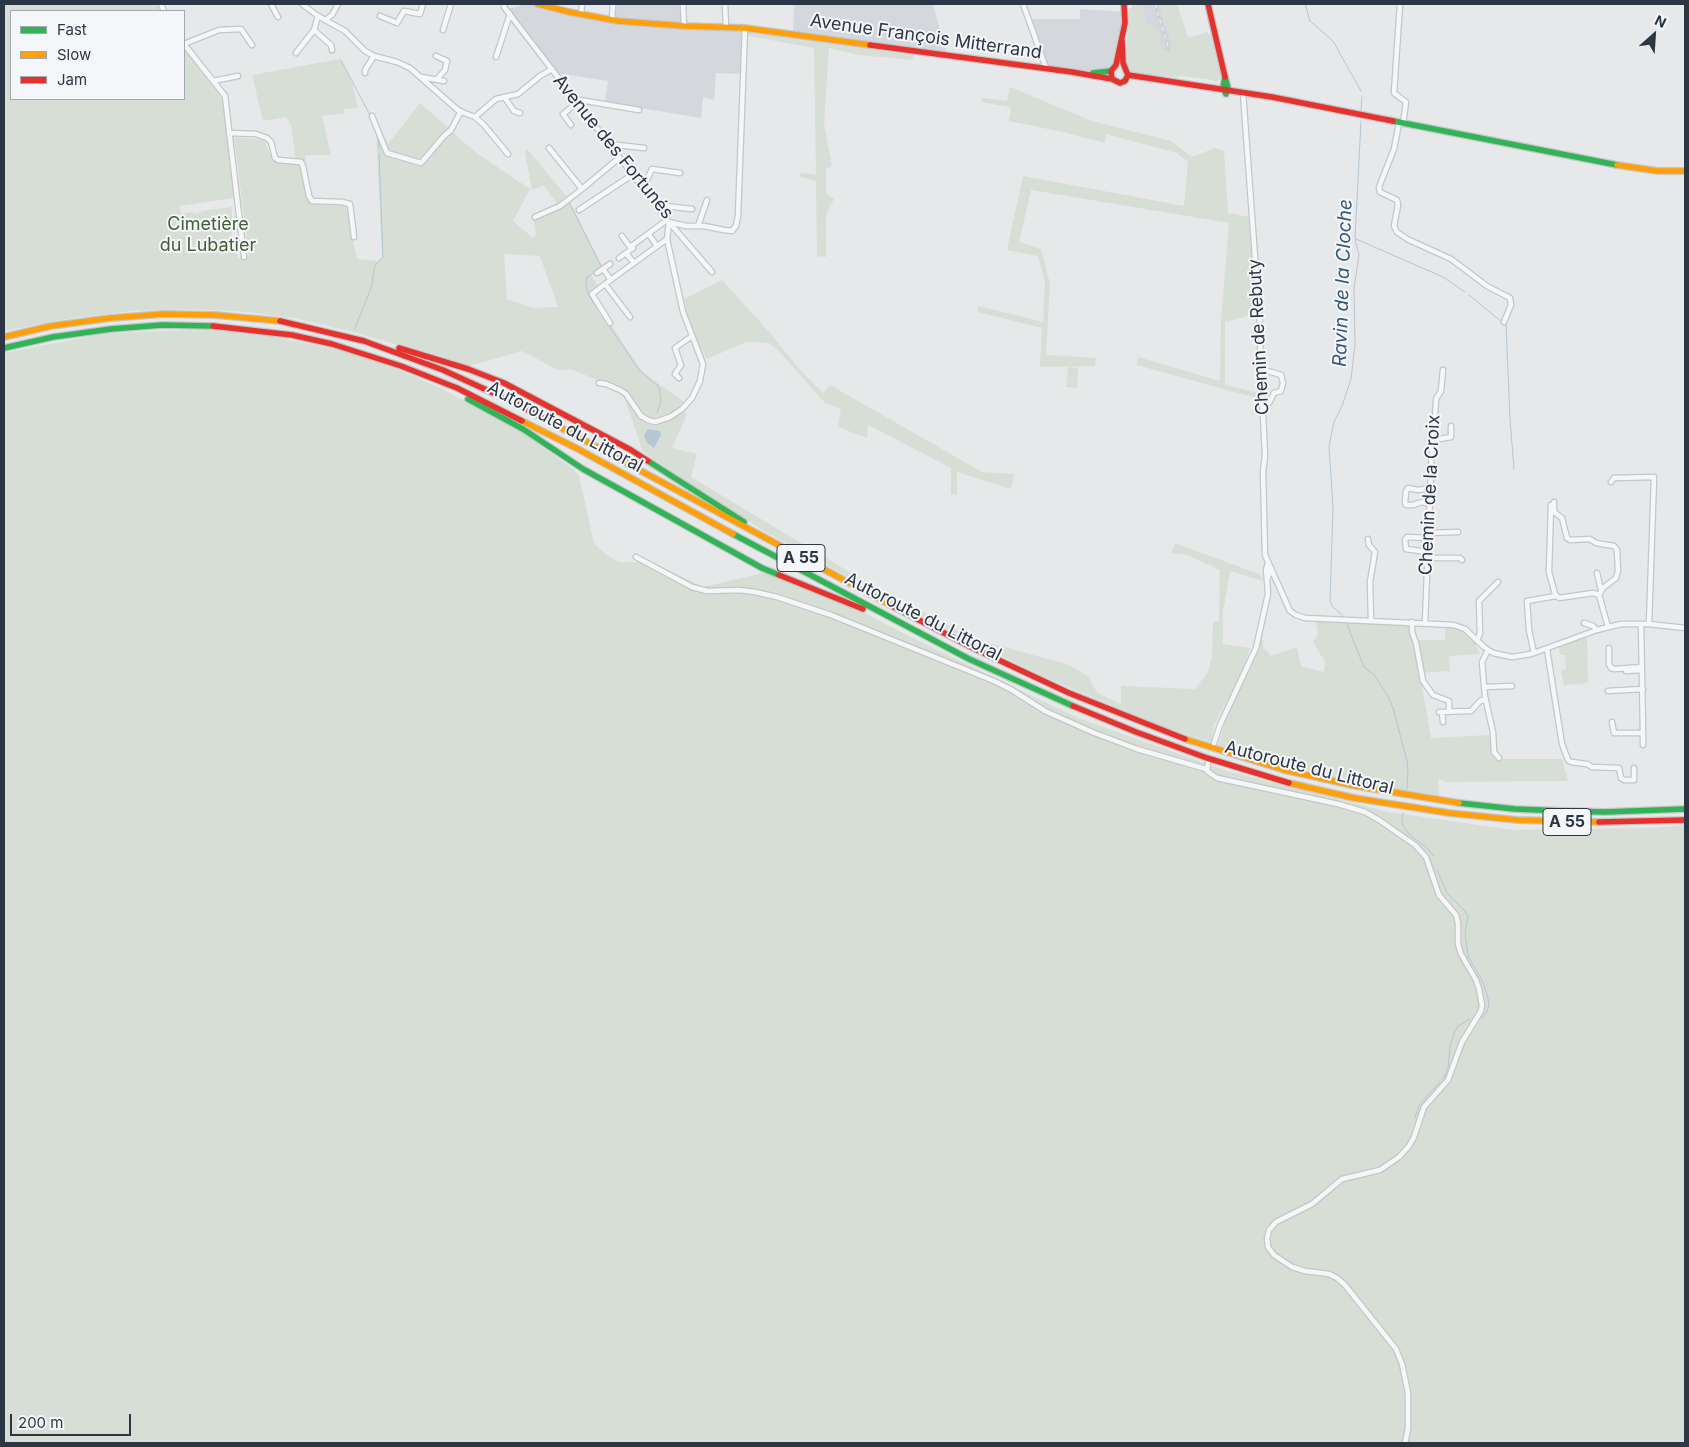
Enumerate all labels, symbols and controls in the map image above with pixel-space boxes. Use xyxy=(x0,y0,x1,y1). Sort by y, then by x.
legend xyxy=(10,10,185,100)
street label: Avenue François Mitterrand xyxy=(809,10,1043,64)
north arrow xyxy=(1629,10,1679,60)
text: N xyxy=(1652,11,1669,31)
text: Fast xyxy=(57,20,87,39)
text: Slow xyxy=(57,45,91,64)
text: Jam xyxy=(57,70,87,89)
street label: Avenue des Fortunés xyxy=(548,71,678,223)
water label: Ravin de la Cloche xyxy=(1329,199,1357,367)
park label: Cimetière du Lubatier xyxy=(160,214,256,256)
street label: Chemin de Rebuty xyxy=(1244,258,1274,416)
street label: Autoroute du Littoral xyxy=(483,377,647,477)
street label: Chemin de la Croix xyxy=(1415,414,1445,576)
road number: A 55 xyxy=(777,544,825,572)
street label: Autoroute du Littoral xyxy=(841,568,1005,666)
street label: Autoroute du Littoral xyxy=(1222,737,1396,799)
road number: A 55 xyxy=(1543,809,1591,836)
scale bar xyxy=(12,1404,134,1436)
text: 200 m xyxy=(18,1413,63,1432)

